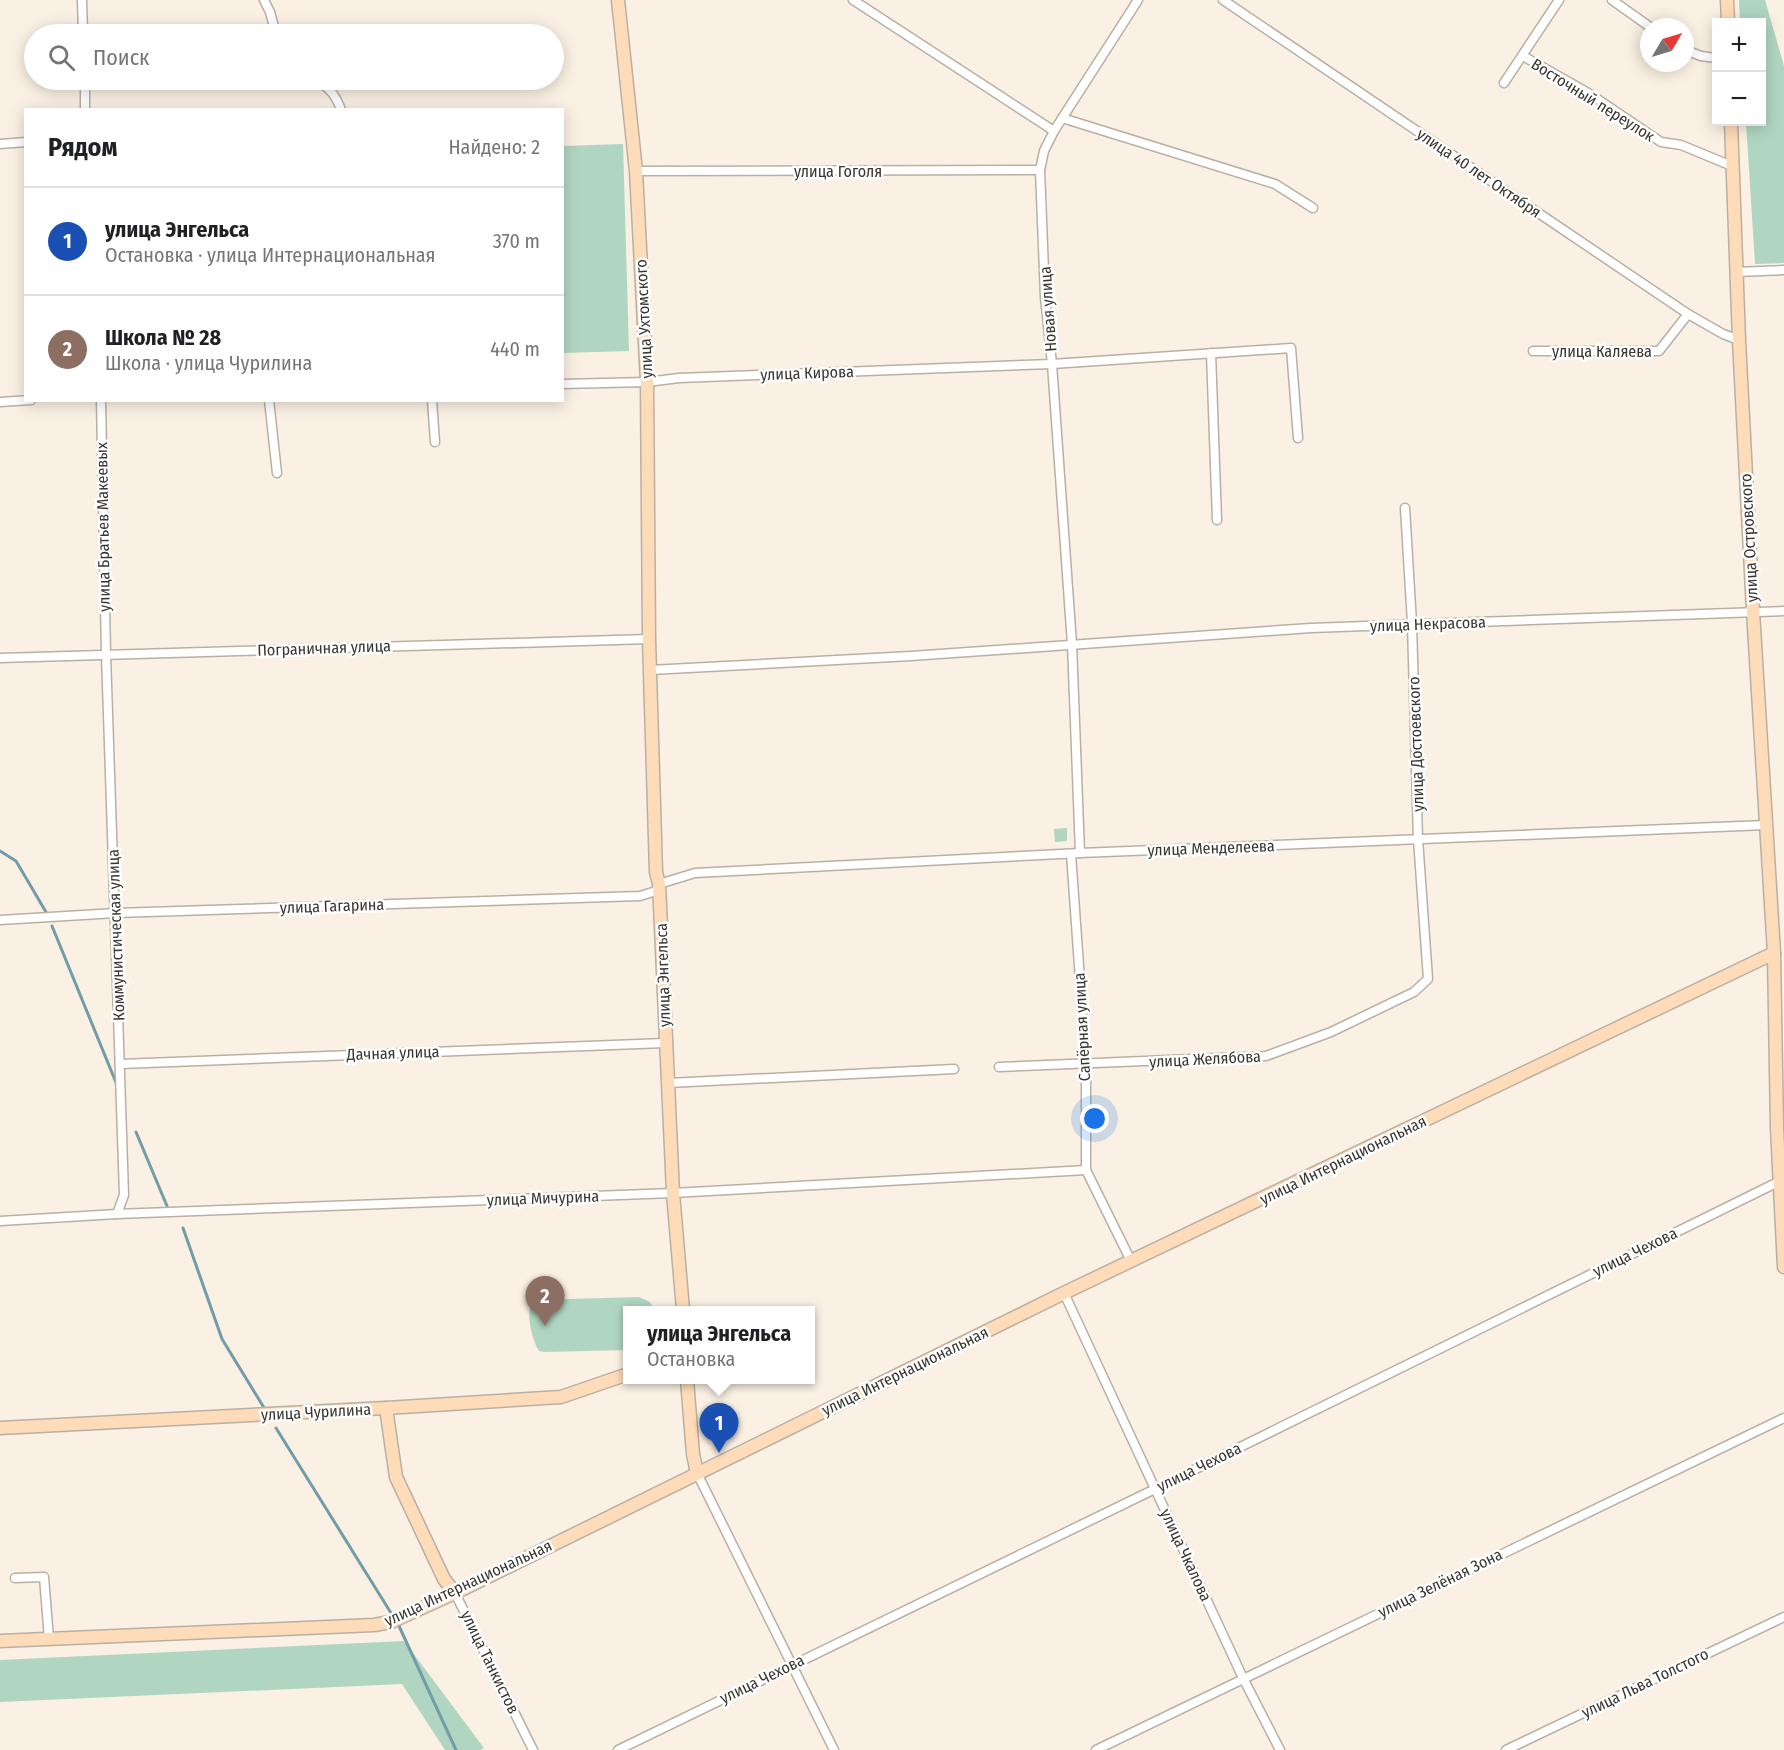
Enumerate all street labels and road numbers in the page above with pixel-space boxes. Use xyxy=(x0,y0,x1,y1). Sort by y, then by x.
street label: Восточный переулок xyxy=(1528,54,1659,146)
street label: улица 40 лет Октября xyxy=(1413,124,1545,222)
street label: улица Гоголя xyxy=(794,162,882,181)
street label: улица Ухтомского xyxy=(631,259,657,379)
street label: Новая улица xyxy=(1036,265,1060,352)
street label: улица Каляева xyxy=(1552,342,1652,361)
street label: улица Кирова xyxy=(760,362,854,384)
street label: улица Братьев Макеевых xyxy=(92,442,114,612)
street label: улица Островского xyxy=(1736,473,1762,603)
street label: улица Некрасова xyxy=(1370,612,1486,636)
street label: Пограничная улица xyxy=(257,636,391,660)
street label: улица Достоевского xyxy=(1404,676,1428,812)
street label: улица Менделеева xyxy=(1147,836,1275,860)
street label: Коммунистическая улица xyxy=(104,849,128,1021)
street label: улица Гагарина xyxy=(280,895,385,917)
street label: улица Энгельса xyxy=(652,923,674,1027)
street label: Сапёрная улица xyxy=(1070,972,1094,1082)
street label: Дачная улица xyxy=(345,1042,440,1064)
street label: улица Желябова xyxy=(1149,1047,1261,1071)
street label: улица Интернациональная xyxy=(1257,1111,1429,1209)
street label: улица Мичурина xyxy=(487,1187,600,1209)
street label: улица Чехова xyxy=(1590,1223,1680,1281)
street label: улица Интернациональная xyxy=(819,1322,991,1420)
street label: улица Чурилина xyxy=(261,1400,372,1424)
street label: улица Чехова xyxy=(1154,1438,1244,1496)
street label: улица Чкалова xyxy=(1156,1506,1216,1605)
street label: улица Интернациональная xyxy=(381,1536,555,1630)
street label: улица Зелёная Зона xyxy=(1375,1545,1505,1621)
street label: улица Танкистов xyxy=(457,1607,523,1717)
street label: улица Льва Толстого xyxy=(1578,1644,1712,1722)
street label: улица Чехова xyxy=(717,1650,807,1708)

